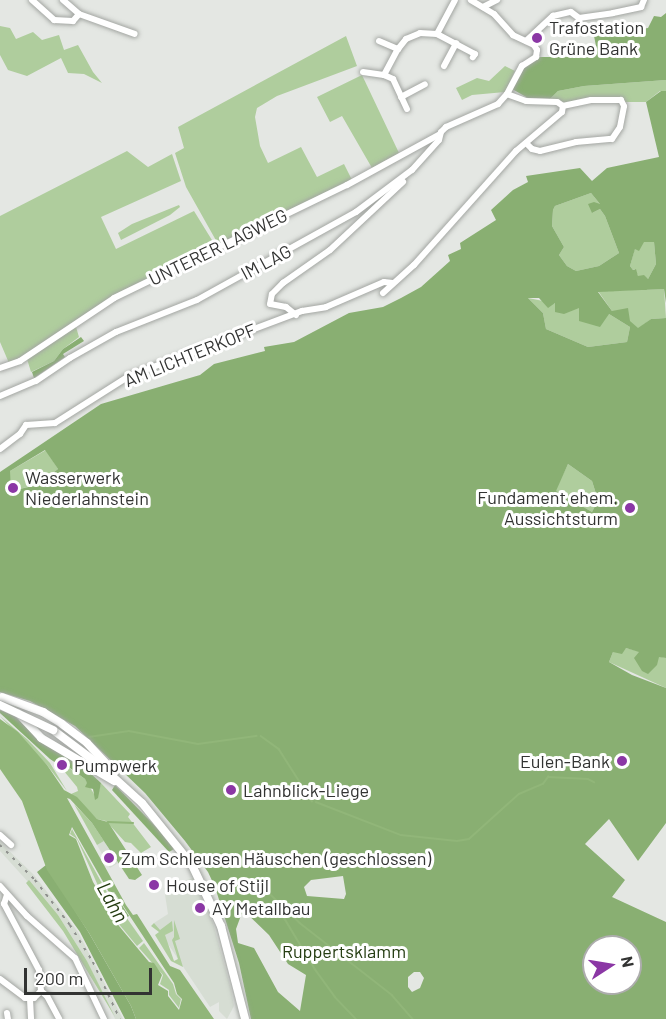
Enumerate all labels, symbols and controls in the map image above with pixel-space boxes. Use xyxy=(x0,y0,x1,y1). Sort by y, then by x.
place label: Trafostation Grüne Bank xyxy=(549,17,644,60)
marker: Trafostation Grüne Bank xyxy=(530,31,544,45)
street label: UNTERER LAGWEG xyxy=(145,204,291,290)
street label: IM LAG xyxy=(237,240,295,284)
street label: AM LICHTERKOPF xyxy=(121,319,259,391)
place label: Wasserwerk Niederlahnstein xyxy=(25,467,149,510)
marker: Wasserwerk Niederlahnstein xyxy=(6,481,20,495)
place label: Fundament ehem. Aussichtsturm xyxy=(477,487,618,530)
marker: Fundament ehem. Aussichtsturm xyxy=(623,501,637,515)
place label: Eulen-Bank xyxy=(520,750,610,772)
place label: Pumpwerk xyxy=(74,754,157,776)
marker: Eulen-Bank xyxy=(615,754,629,768)
marker: Pumpwerk xyxy=(55,758,69,772)
place label: Lahnblick-Liege xyxy=(243,779,369,801)
marker: Lahnblick-Liege xyxy=(224,783,238,797)
place label: Zum Schleusen Häuschen (geschlossen) xyxy=(121,847,431,869)
marker: Zum Schleusen Häuschen (geschlossen) xyxy=(102,851,116,865)
place label: House of Stijl xyxy=(166,874,269,896)
water label: Lahn xyxy=(92,878,134,926)
marker: House of Stijl xyxy=(147,878,161,892)
place label: AY Metallbau xyxy=(212,897,310,919)
marker: AY Metallbau xyxy=(193,901,207,915)
north arrow xyxy=(582,935,642,995)
park label: Ruppertsklamm xyxy=(282,940,406,962)
text: N xyxy=(618,954,639,969)
scale bar xyxy=(27,956,154,994)
text: 200 m xyxy=(35,967,83,989)

